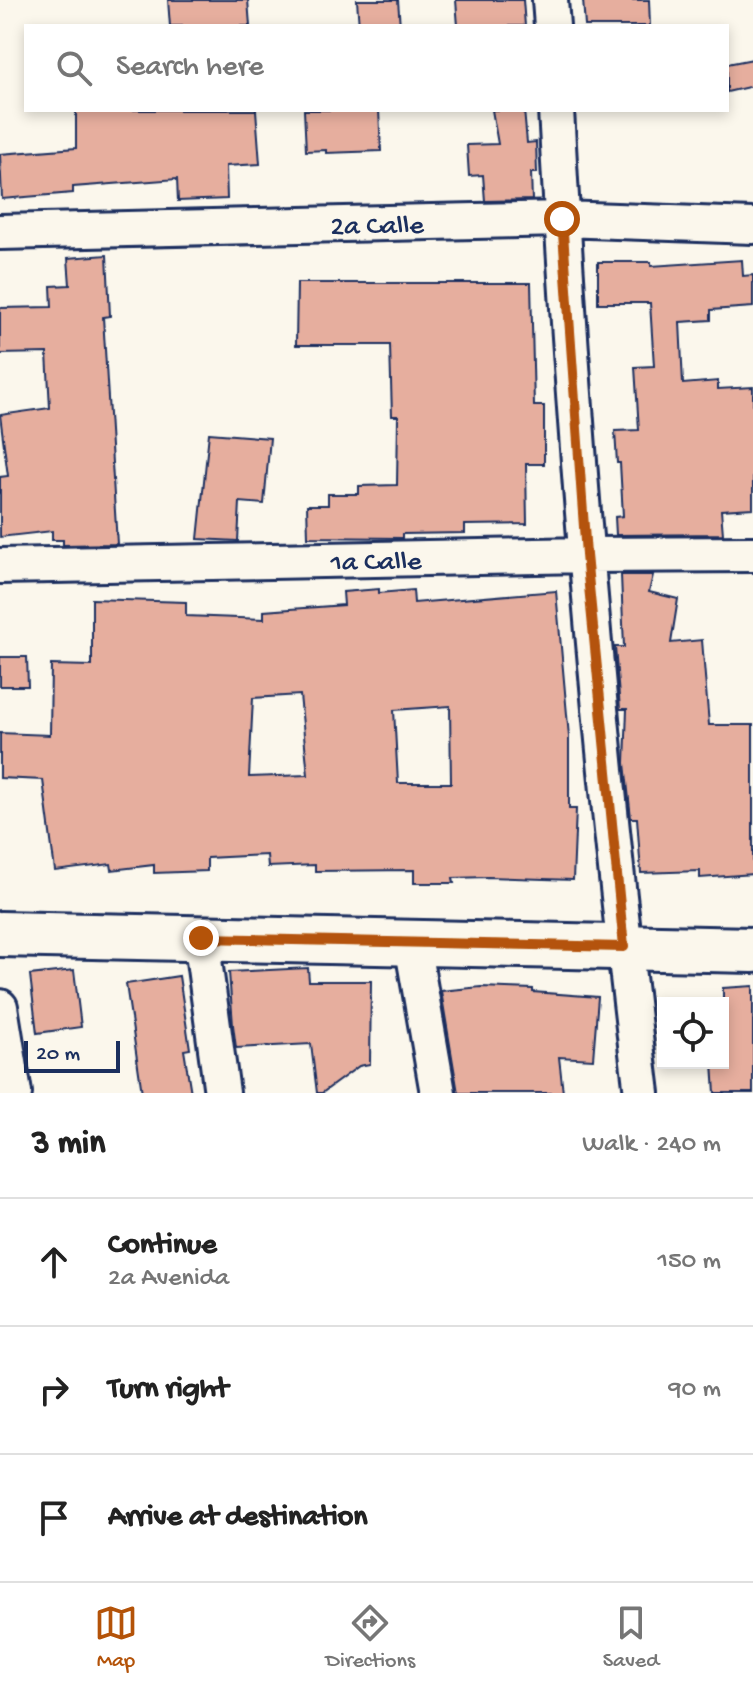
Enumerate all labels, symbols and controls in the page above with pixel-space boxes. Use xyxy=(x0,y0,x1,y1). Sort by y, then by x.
search box xyxy=(24,24,729,112)
icon: search xyxy=(52,46,96,90)
text: Search here xyxy=(116,51,264,86)
route start xyxy=(544,201,580,237)
street label: 2a Calle xyxy=(330,210,425,245)
street label: 1a Calle xyxy=(329,546,422,581)
route end xyxy=(183,920,219,956)
map controls xyxy=(657,997,729,1069)
button: locate xyxy=(657,997,729,1069)
scale bar xyxy=(24,1037,120,1073)
text: 20 m xyxy=(36,1042,80,1068)
text: 3 min xyxy=(32,1125,105,1165)
text: Walk · 240 m xyxy=(582,1130,721,1161)
text: Continue xyxy=(108,1229,217,1264)
icon: ahead xyxy=(32,1240,76,1284)
text: 150 m xyxy=(657,1247,721,1278)
text: 2a Avenida xyxy=(108,1264,229,1295)
icon: right xyxy=(32,1368,76,1412)
text: Turn right xyxy=(108,1373,228,1408)
text: 90 m xyxy=(669,1375,721,1406)
icon: arrive xyxy=(32,1496,76,1540)
text: Arrive at destination xyxy=(108,1501,368,1536)
tab: Map xyxy=(94,1601,138,1675)
tab: Directions xyxy=(326,1601,415,1675)
tab: Saved xyxy=(603,1601,659,1675)

